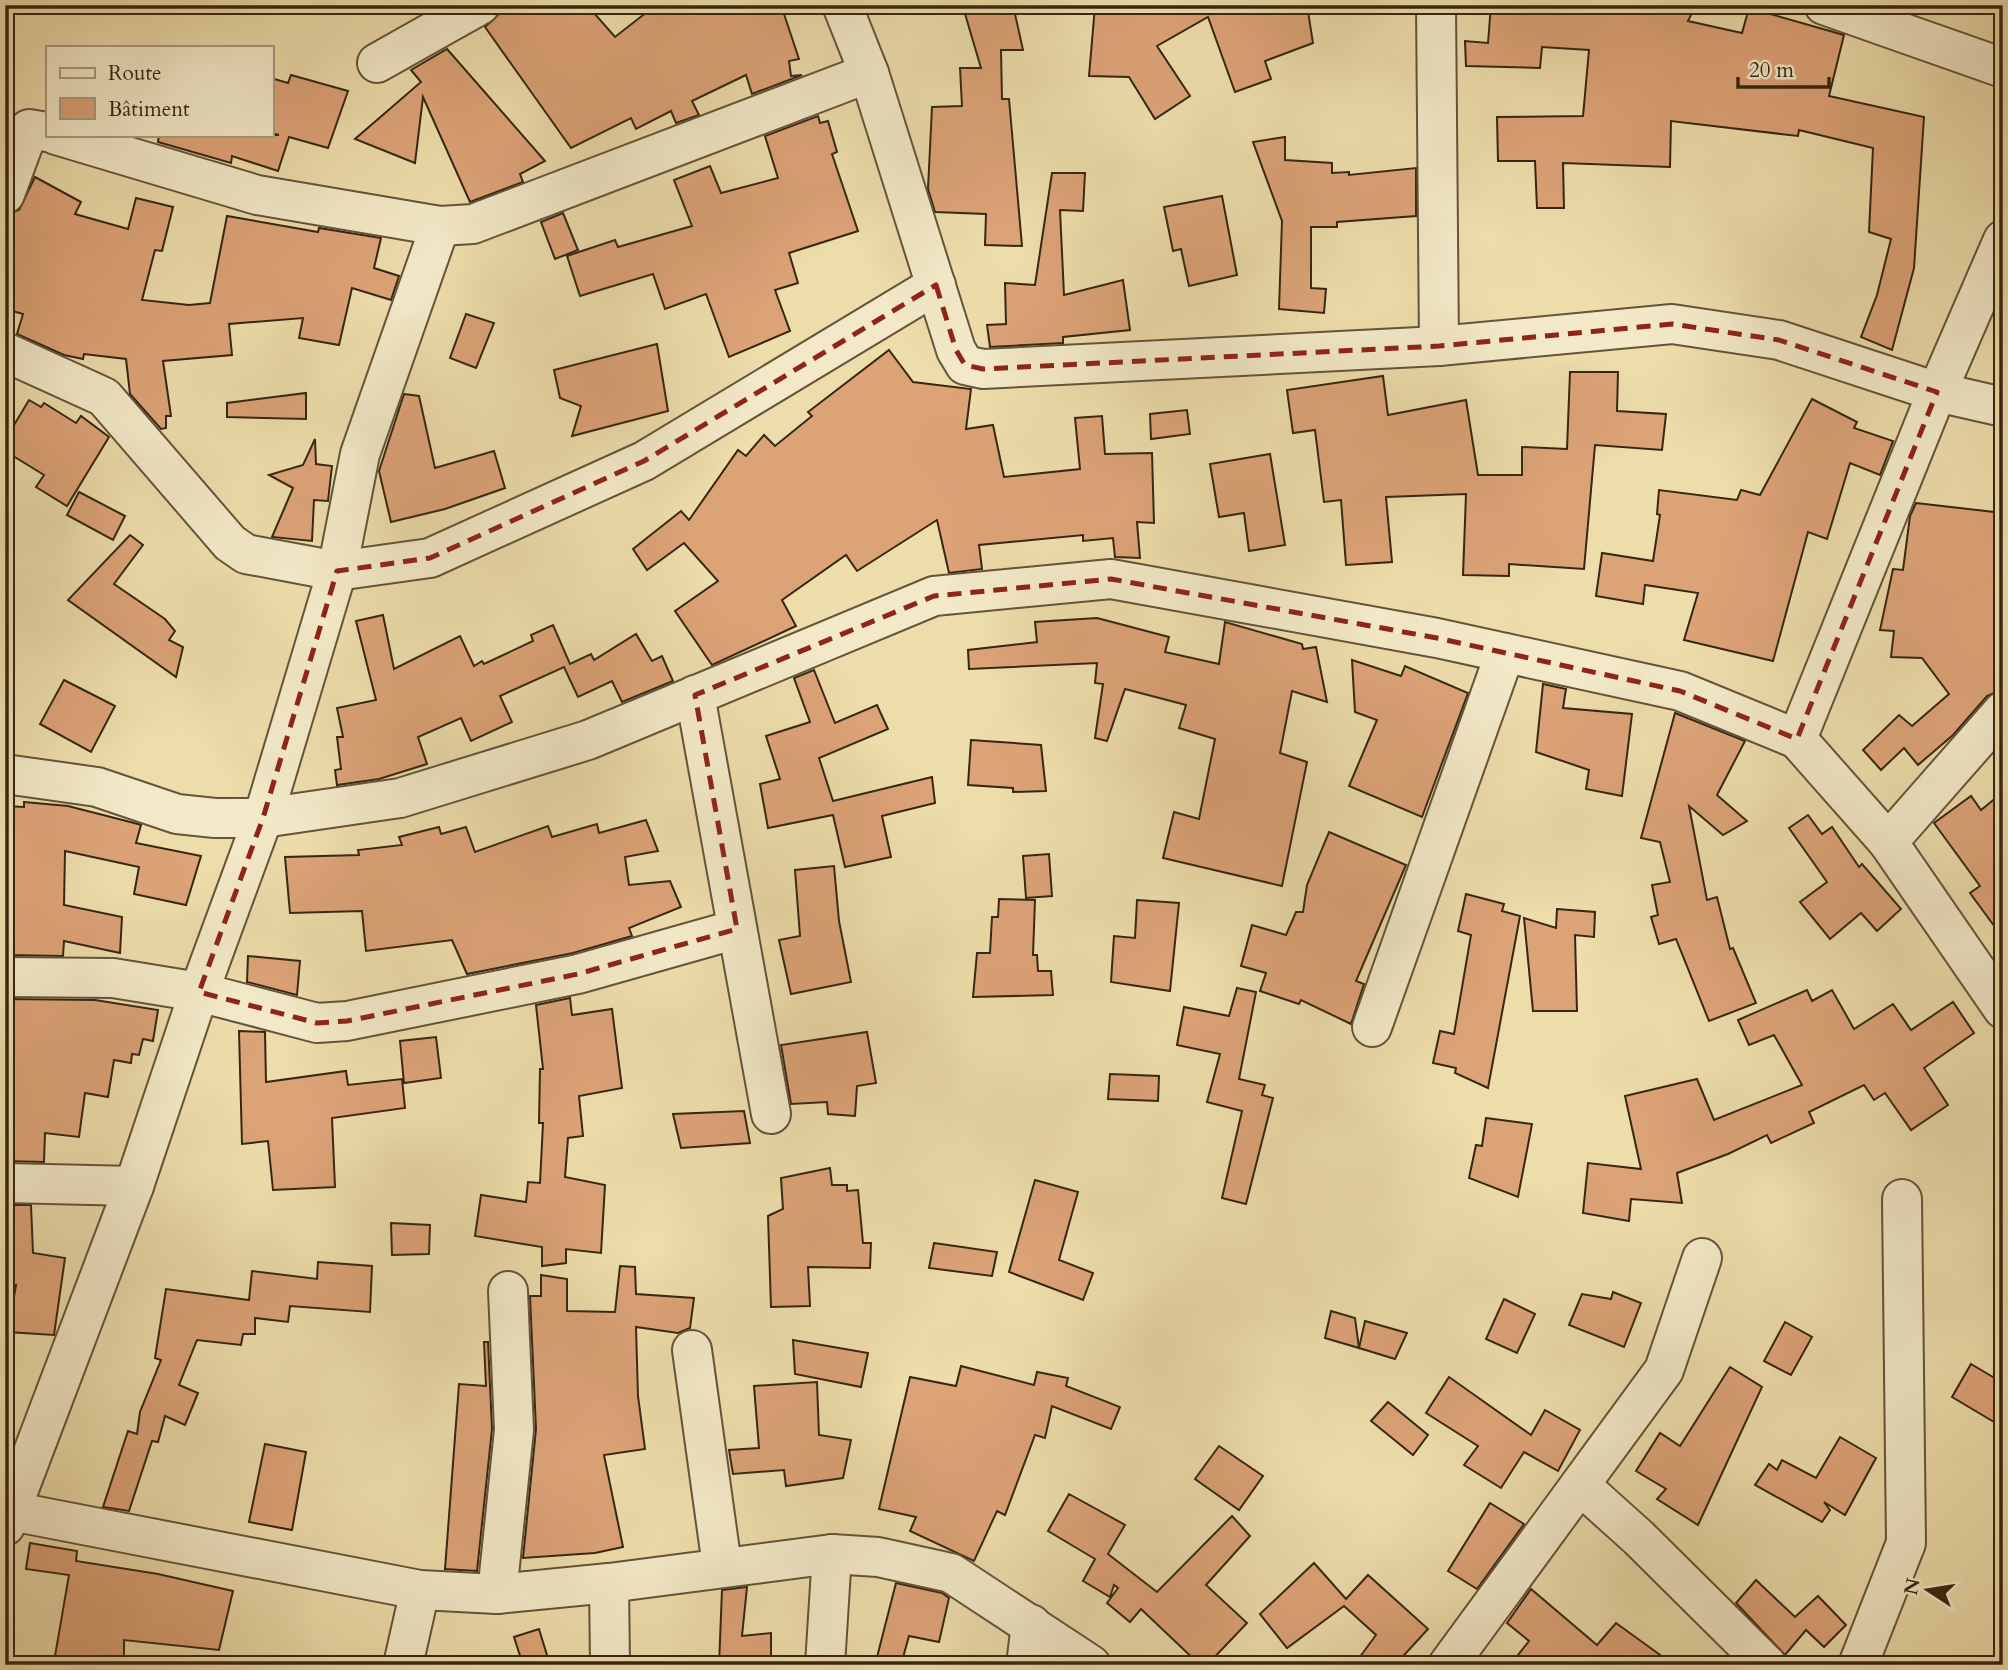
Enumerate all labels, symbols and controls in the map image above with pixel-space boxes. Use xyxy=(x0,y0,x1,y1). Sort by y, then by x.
legend xyxy=(46,46,273,136)
scale bar xyxy=(1738,46,1829,90)
text: 20 m xyxy=(1749,56,1794,85)
text: Route xyxy=(108,59,162,88)
text: Bâtiment xyxy=(108,95,190,124)
north arrow xyxy=(1892,1554,1962,1624)
text: N xyxy=(1898,1575,1927,1597)

